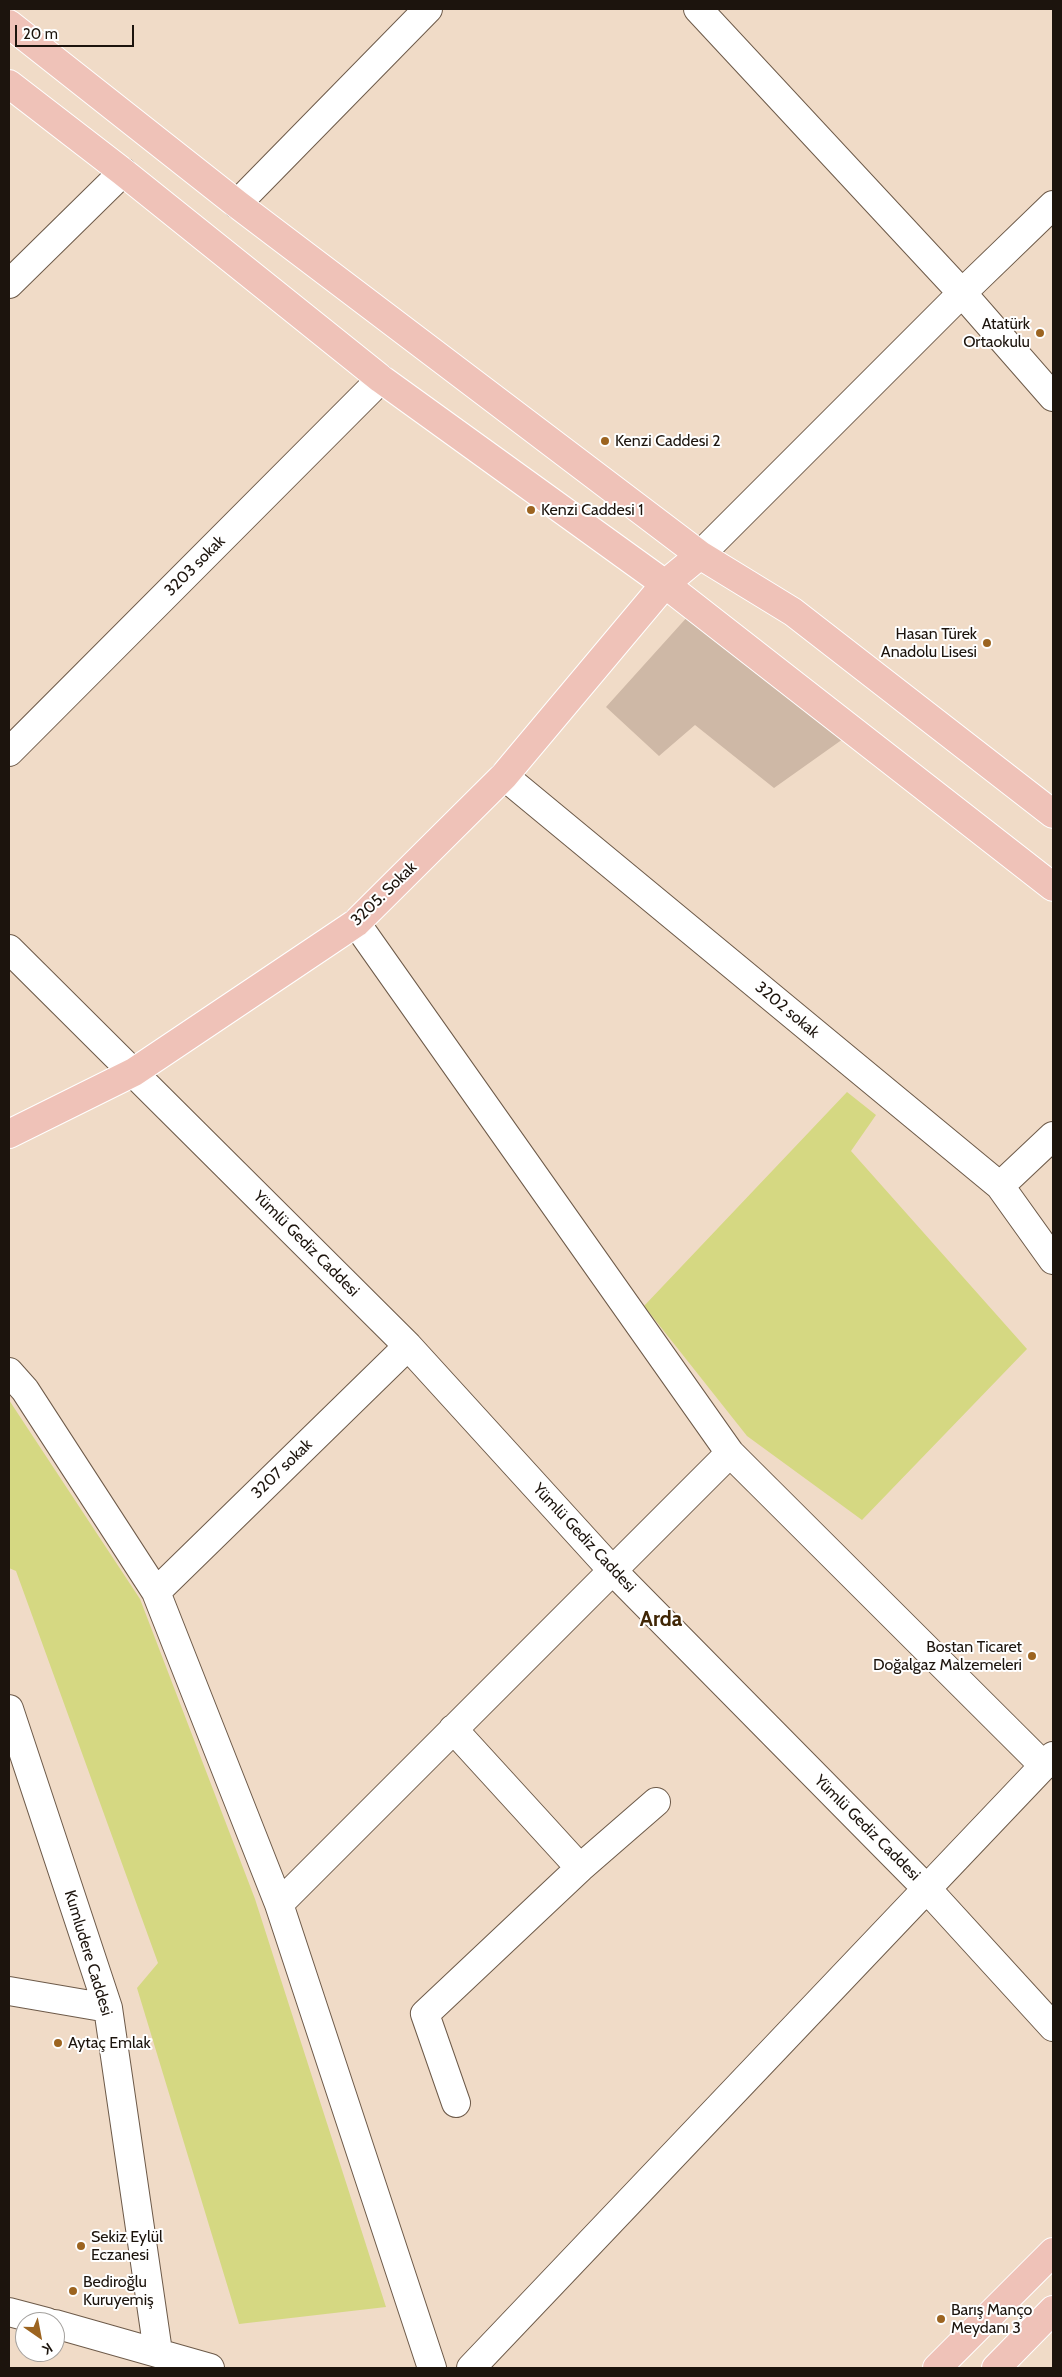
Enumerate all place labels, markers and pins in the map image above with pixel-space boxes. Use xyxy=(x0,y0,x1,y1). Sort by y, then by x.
place label: Atatürk Ortaokulu xyxy=(963,314,1030,352)
marker: Atatürk Ortaokulu xyxy=(1034,327,1046,339)
place label: Kenzi Caddesi 2 xyxy=(615,431,721,451)
marker: Kenzi Caddesi 2 xyxy=(599,435,611,447)
place label: Kenzi Caddesi 1 xyxy=(541,500,643,520)
marker: Kenzi Caddesi 1 xyxy=(525,504,537,516)
place label: Hasan Türek Anadolu Lisesi xyxy=(881,624,977,662)
marker: Hasan Türek Anadolu Lisesi xyxy=(981,637,993,649)
place label: Bostan Ticaret Doğalgaz Malzemeleri xyxy=(873,1637,1022,1675)
marker: Bostan Ticaret Doğalgaz Malzemeleri xyxy=(1026,1650,1038,1662)
place label: Aytaç Emlak xyxy=(68,2033,151,2053)
marker: Aytaç Emlak xyxy=(52,2037,64,2049)
place label: Sekiz Eylül Eczanesi xyxy=(91,2227,163,2265)
marker: Sekiz Eylül Eczanesi xyxy=(75,2240,87,2252)
place label: Bediroğlu Kuruyemiş xyxy=(83,2272,154,2310)
marker: Bediroğlu Kuruyemiş xyxy=(67,2285,79,2297)
place label: Barış Manço Meydanı 3 xyxy=(951,2300,1032,2338)
marker: Barış Manço Meydanı 3 xyxy=(935,2313,947,2325)

